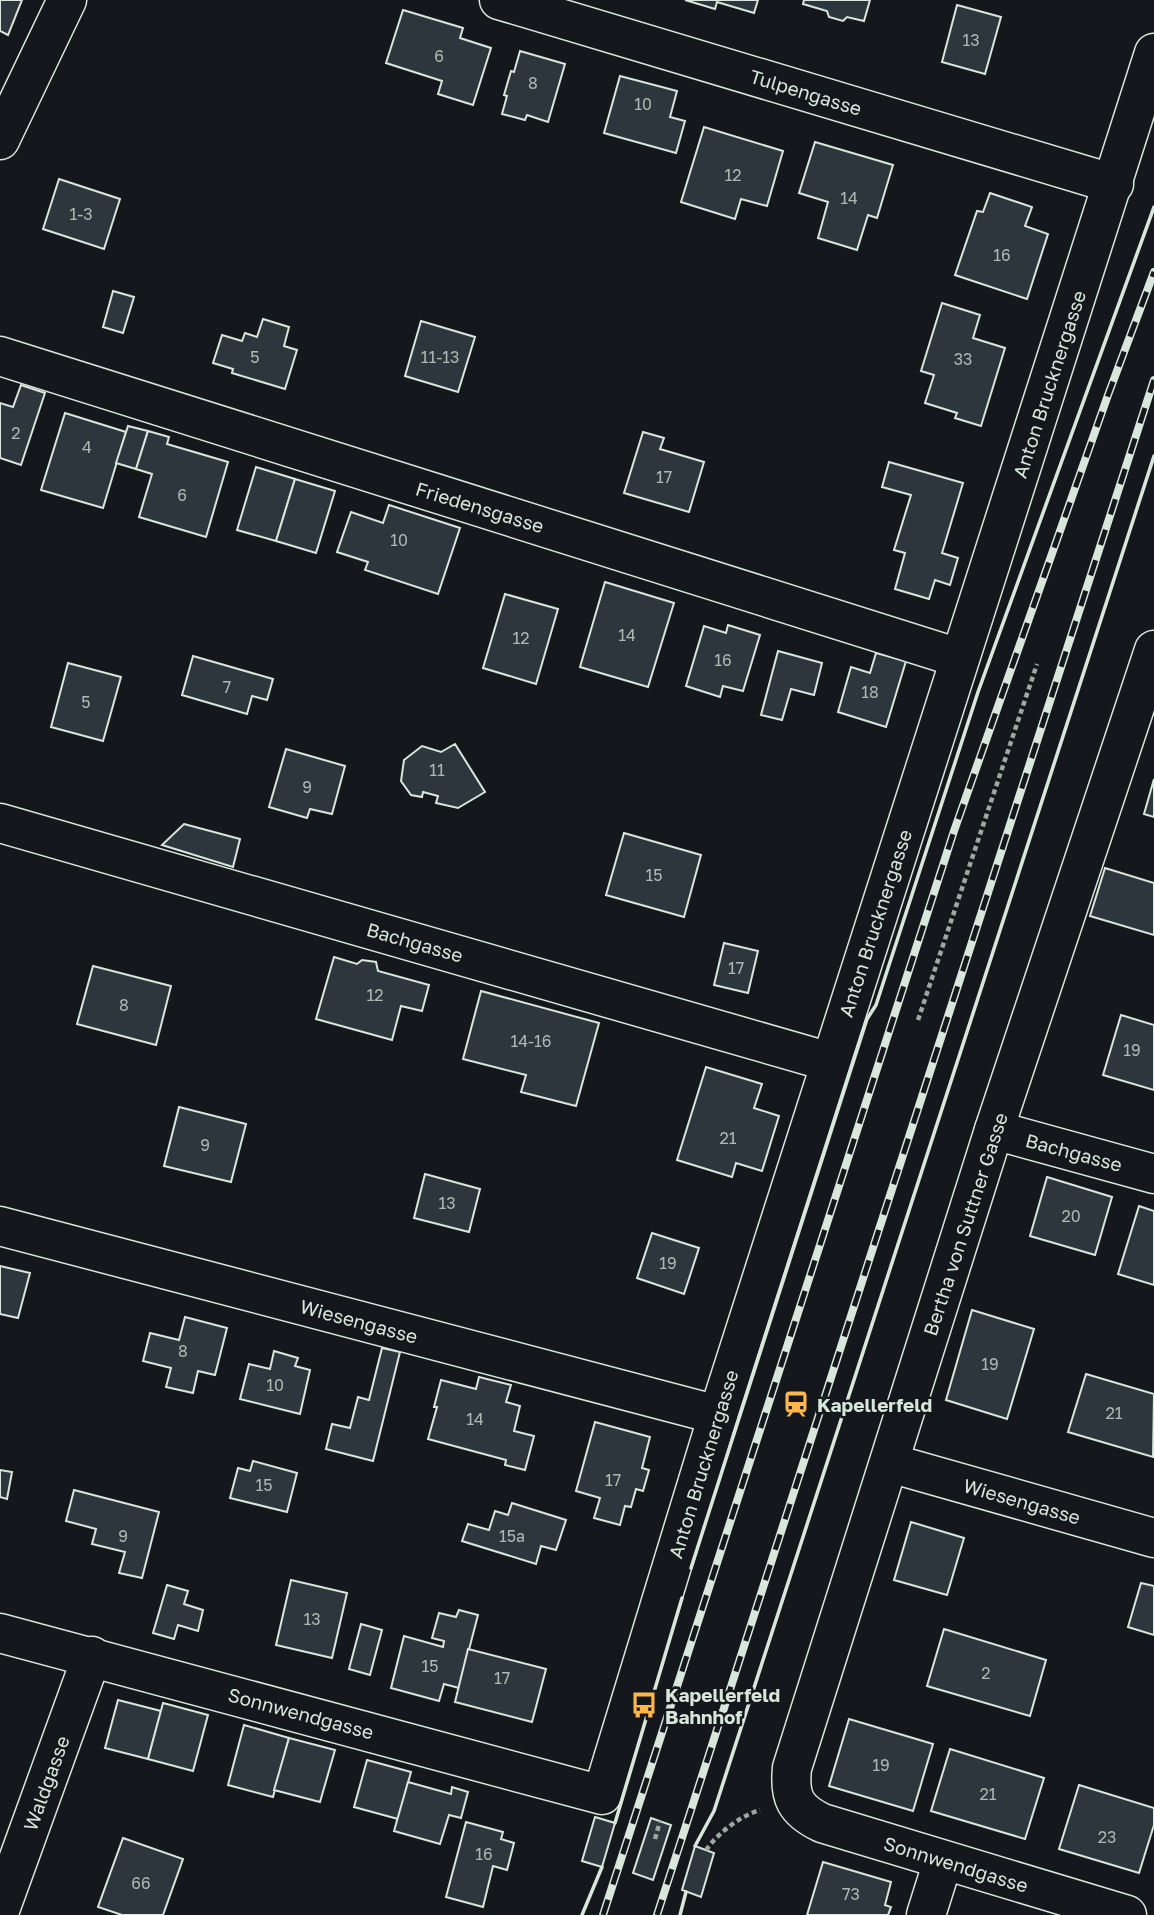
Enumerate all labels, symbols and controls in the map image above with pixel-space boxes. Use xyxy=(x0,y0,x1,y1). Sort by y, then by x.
house number: 13 xyxy=(962,30,980,50)
house number: 6 xyxy=(434,46,444,66)
street label: Tulpengasse xyxy=(747,64,865,120)
house number: 8 xyxy=(528,73,538,93)
house number: 10 xyxy=(634,94,652,114)
house number: 12 xyxy=(724,165,742,185)
house number: 14 xyxy=(840,188,858,208)
house number: 1-3 xyxy=(69,204,93,224)
house number: 16 xyxy=(993,245,1011,265)
street label: Anton Brucknergasse xyxy=(1008,287,1090,481)
house number: 5 xyxy=(250,347,260,367)
house number: 11-13 xyxy=(421,347,459,367)
house number: 33 xyxy=(954,349,972,369)
house number: 2 xyxy=(11,423,21,443)
house number: 4 xyxy=(82,437,92,457)
house number: 17 xyxy=(656,467,672,487)
street label: Friedensgasse xyxy=(413,477,547,537)
house number: 6 xyxy=(177,485,187,505)
house number: 10 xyxy=(390,530,408,550)
house number: 14 xyxy=(618,625,636,645)
house number: 12 xyxy=(512,628,530,648)
house number: 16 xyxy=(714,650,732,670)
house number: 7 xyxy=(223,677,231,697)
house number: 18 xyxy=(861,682,879,702)
house number: 5 xyxy=(81,692,91,712)
house number: 11 xyxy=(429,760,445,780)
house number: 9 xyxy=(302,777,312,797)
street label: Anton Brucknergasse xyxy=(834,826,916,1020)
house number: 15 xyxy=(645,865,663,885)
street label: Bachgasse xyxy=(364,917,466,967)
house number: 17 xyxy=(728,958,744,978)
house number: 12 xyxy=(366,985,384,1005)
house number: 8 xyxy=(119,995,129,1015)
house number: 14-16 xyxy=(510,1031,552,1051)
house number: 19 xyxy=(1123,1040,1141,1060)
street label: Bertha von Suttner Gasse xyxy=(918,1110,1012,1338)
house number: 21 xyxy=(719,1128,737,1148)
street label: Bachgasse xyxy=(1023,1128,1125,1176)
house number: 9 xyxy=(200,1135,210,1155)
house number: 13 xyxy=(438,1193,456,1213)
house number: 20 xyxy=(1061,1206,1081,1226)
house number: 19 xyxy=(659,1253,677,1273)
street label: Wiesengasse xyxy=(298,1294,420,1348)
house number: 8 xyxy=(178,1341,188,1361)
house number: 19 xyxy=(981,1354,999,1374)
street label: Anton Brucknergasse xyxy=(663,1367,743,1561)
house number: 10 xyxy=(266,1375,284,1395)
station icon: Kapellerfeld xyxy=(781,1389,811,1419)
place label: Kapellerfeld xyxy=(817,1393,932,1416)
house number: 21 xyxy=(1105,1403,1123,1423)
house number: 14 xyxy=(466,1409,484,1429)
house number: 17 xyxy=(605,1470,621,1490)
street label: Wiesengasse xyxy=(961,1473,1083,1529)
house number: 15 xyxy=(255,1475,273,1495)
house number: 9 xyxy=(118,1526,128,1546)
house number: 15a xyxy=(499,1526,525,1546)
house number: 13 xyxy=(303,1609,321,1629)
house number: 15 xyxy=(421,1656,439,1676)
house number: 2 xyxy=(981,1663,991,1683)
house number: 17 xyxy=(494,1668,510,1688)
street label: Sonnwendgasse xyxy=(226,1682,376,1744)
place label: Kapellerfeld Bahnhof xyxy=(665,1683,780,1728)
bus stop icon: Kapellerfeld Bahnhof xyxy=(629,1690,659,1720)
street label: Waldgasse xyxy=(18,1732,74,1834)
house number: 19 xyxy=(872,1755,890,1775)
house number: 21 xyxy=(979,1784,997,1804)
house number: 23 xyxy=(1098,1827,1116,1847)
street label: Sonnwendgasse xyxy=(881,1831,1031,1897)
house number: 16 xyxy=(475,1844,493,1864)
house number: 66 xyxy=(131,1873,151,1893)
house number: 73 xyxy=(842,1884,860,1904)

